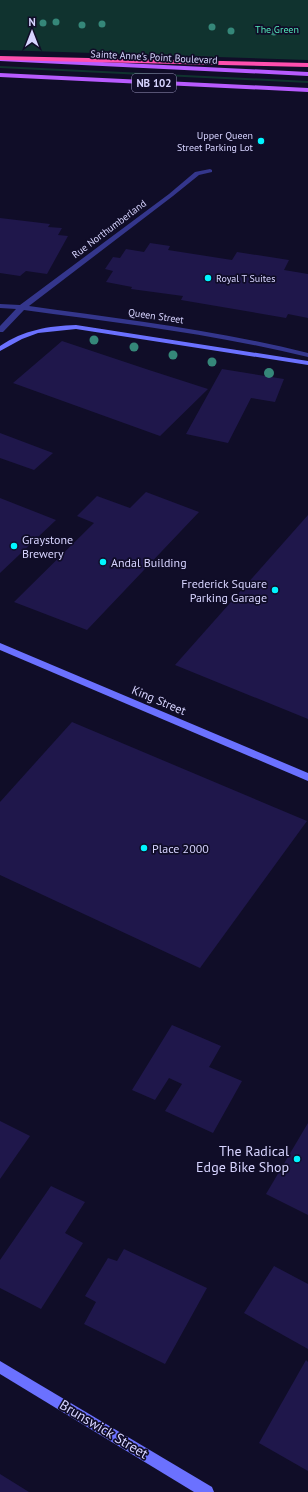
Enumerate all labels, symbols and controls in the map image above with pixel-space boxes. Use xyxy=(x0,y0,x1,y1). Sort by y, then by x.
north arrow xyxy=(12,12,52,52)
text: N xyxy=(28,15,36,29)
park label: The Green xyxy=(255,23,299,36)
street label: Sainte Anne's Point Boulevard xyxy=(90,47,218,67)
road number: NB 102 xyxy=(132,74,176,92)
place label: Upper Queen Street Parking Lot xyxy=(177,129,254,154)
marker: Upper Queen Street Parking Lot xyxy=(256,136,266,146)
street label: Rue Northumberland xyxy=(69,197,149,261)
place label: Royal T Suites xyxy=(216,272,275,285)
marker: Royal T Suites xyxy=(203,273,213,283)
street label: Queen Street xyxy=(127,306,185,326)
place label: Graystone Brewery xyxy=(22,532,73,561)
marker: Graystone Brewery xyxy=(9,541,19,551)
place label: Andal Building xyxy=(111,555,187,570)
marker: Andal Building xyxy=(98,557,108,567)
place label: Frederick Square Parking Garage xyxy=(181,576,267,605)
marker: Frederick Square Parking Garage xyxy=(270,585,280,595)
street label: King Street xyxy=(130,682,188,718)
place label: Place 2000 xyxy=(152,841,209,856)
marker: Place 2000 xyxy=(139,843,149,853)
place label: The Radical Edge Bike Shop xyxy=(196,1142,289,1176)
marker: The Radical Edge Bike Shop xyxy=(292,1154,302,1164)
street label: Brunswick Street xyxy=(56,1395,152,1463)

